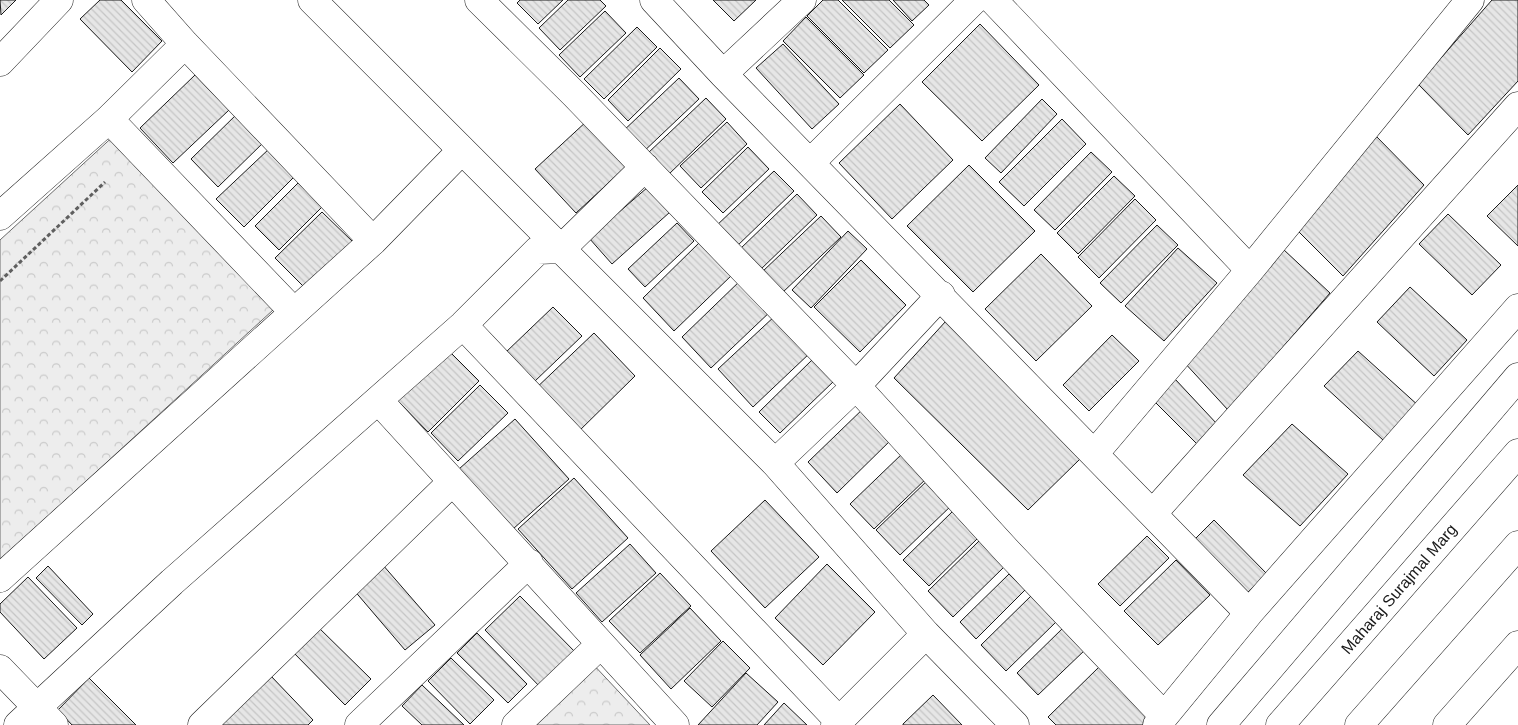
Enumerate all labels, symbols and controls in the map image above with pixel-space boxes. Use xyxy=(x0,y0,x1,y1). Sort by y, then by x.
street label: Maharaj Surajmal Marg xyxy=(1338,521,1460,657)

